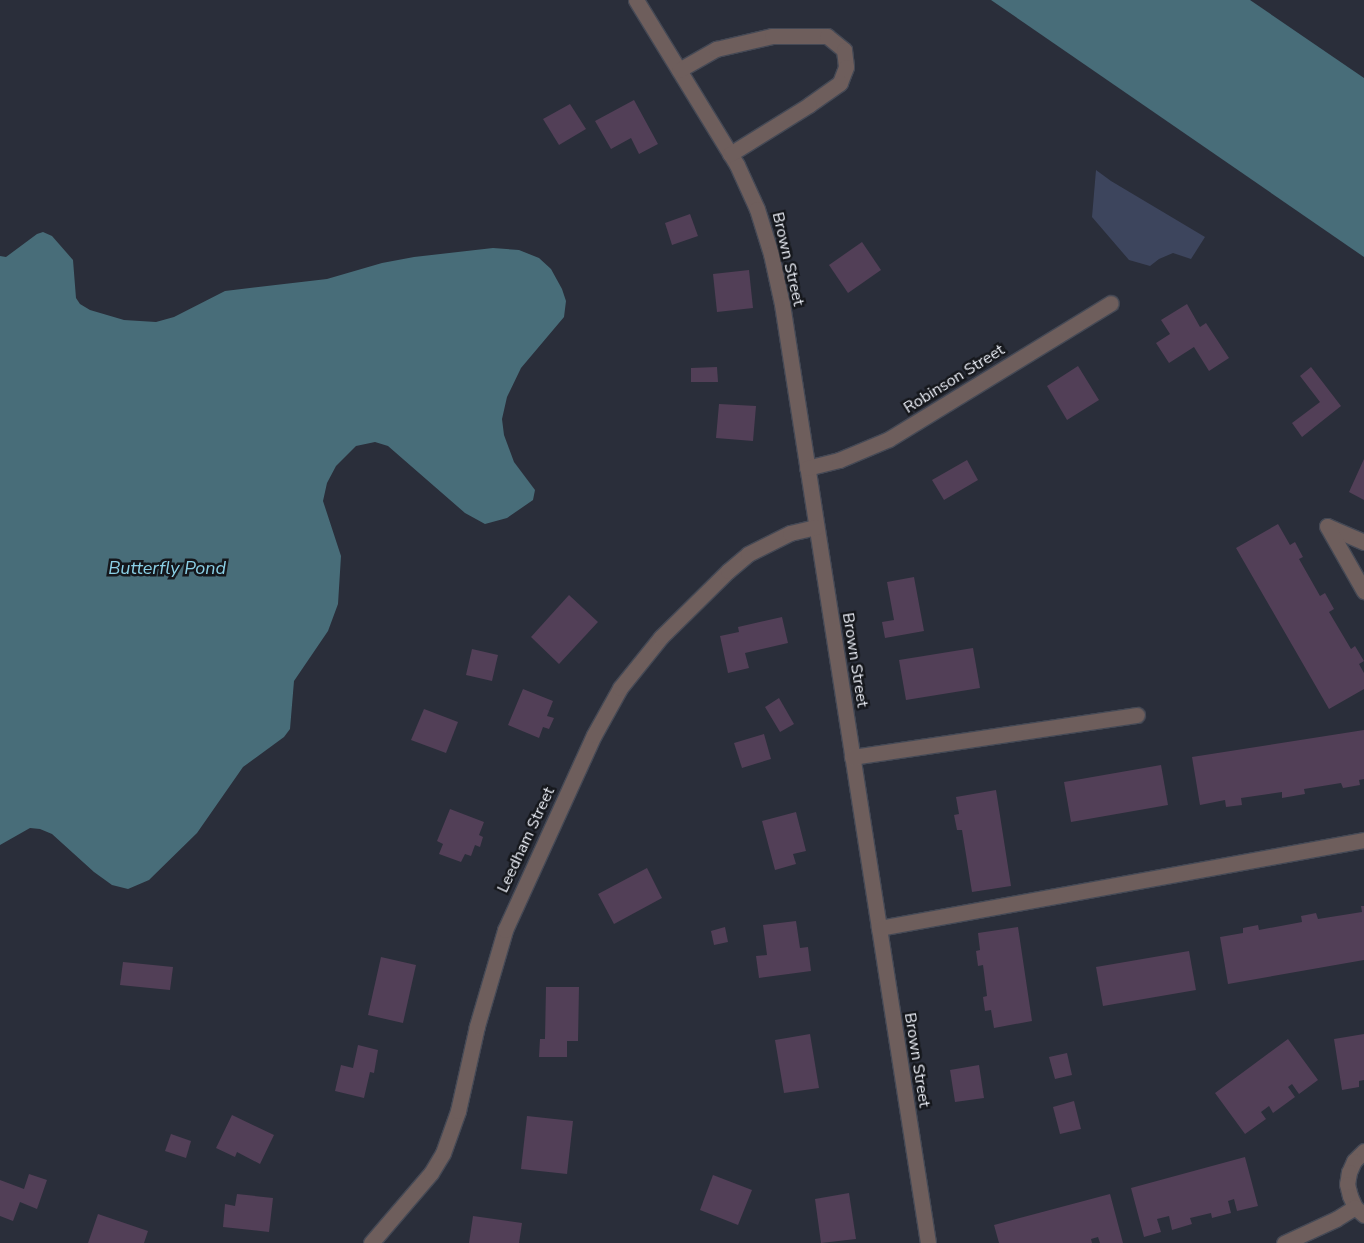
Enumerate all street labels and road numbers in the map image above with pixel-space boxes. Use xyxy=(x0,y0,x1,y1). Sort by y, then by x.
street label: Brown Street xyxy=(768,210,808,308)
street label: Robinson Street xyxy=(900,340,1008,418)
street label: Brown Street xyxy=(838,611,872,709)
street label: Leedham Street xyxy=(493,784,559,896)
street label: Brown Street xyxy=(900,1011,934,1109)

